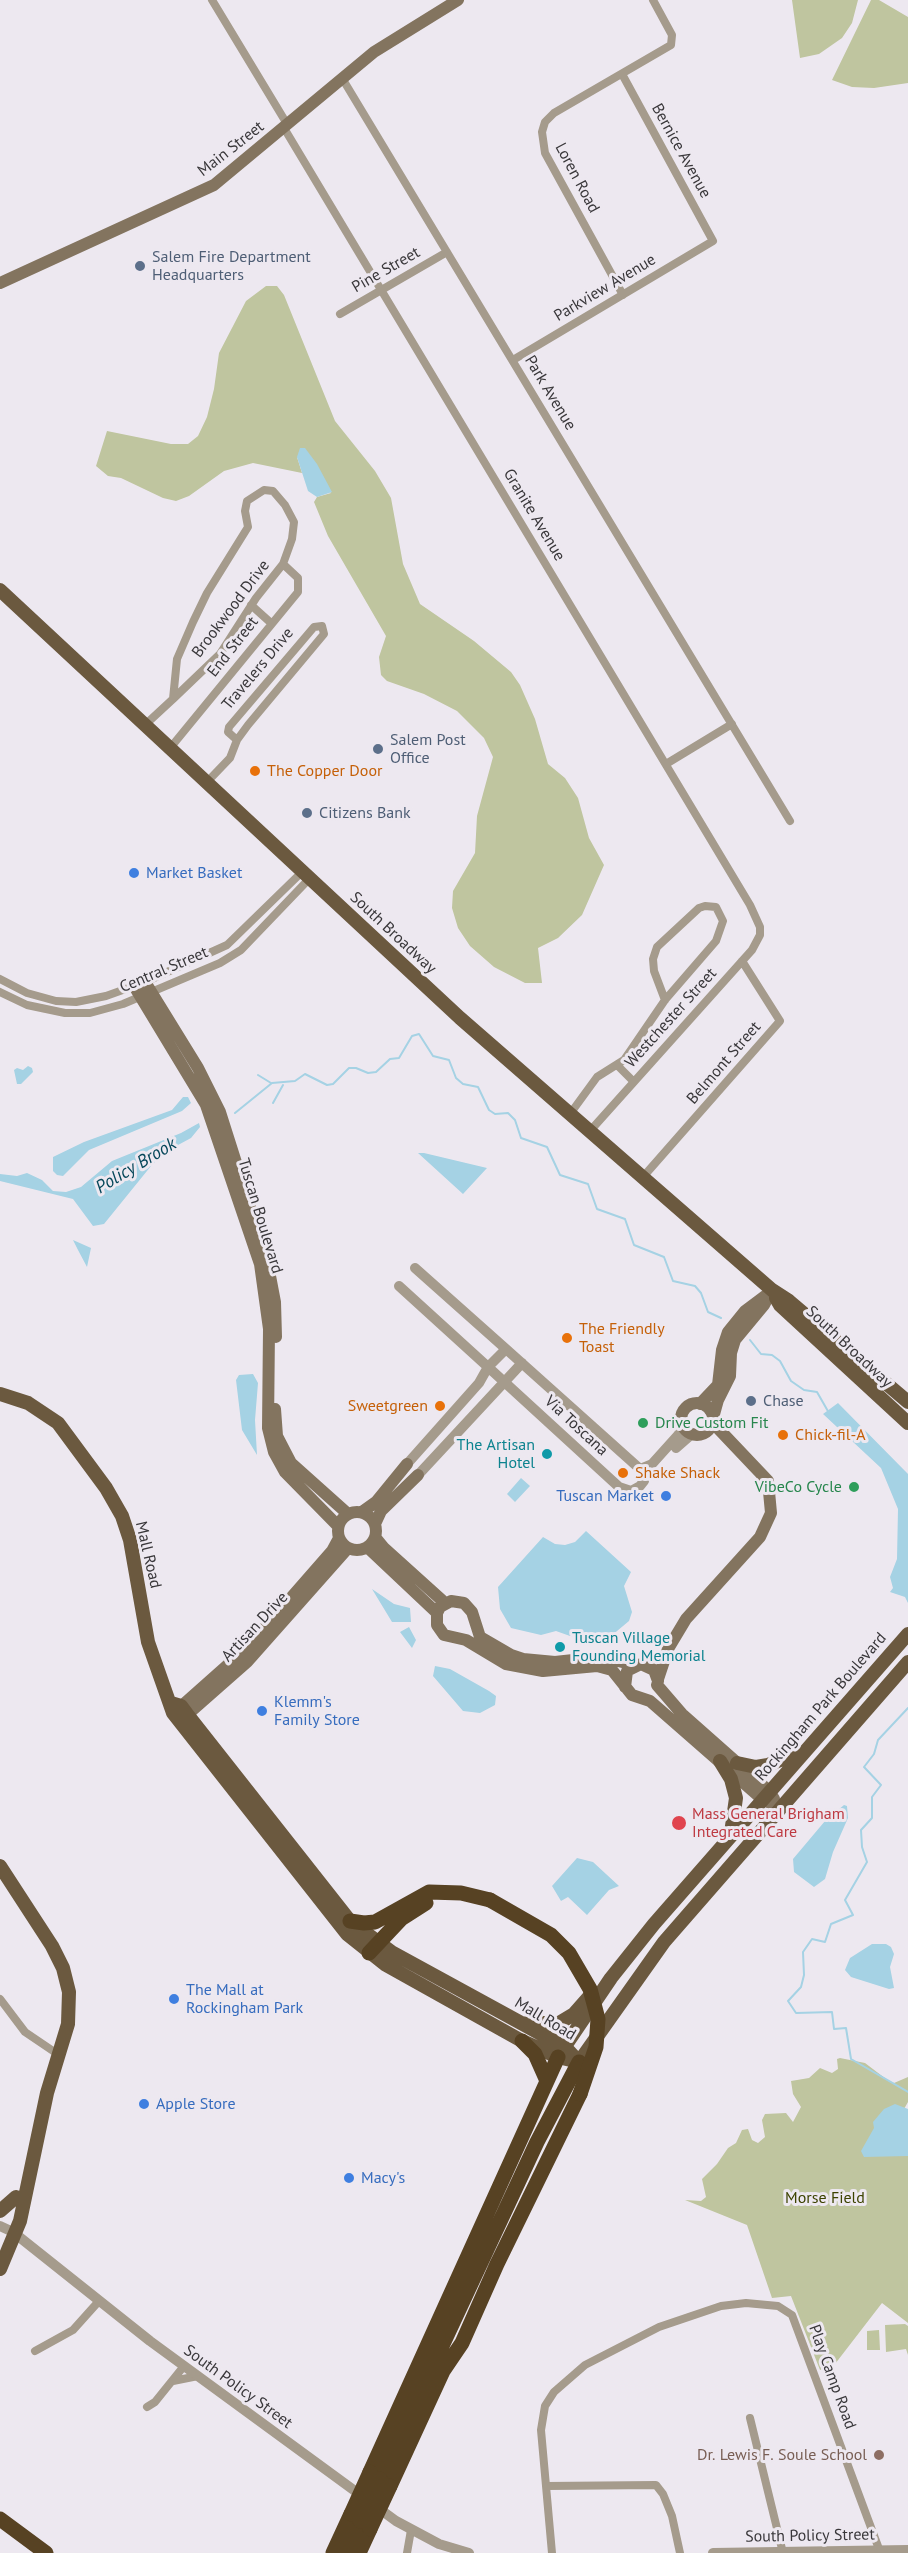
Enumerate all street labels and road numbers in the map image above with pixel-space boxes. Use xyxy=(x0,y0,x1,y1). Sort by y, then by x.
street label: Bernice Avenue xyxy=(647,100,715,202)
street label: Main Street xyxy=(194,117,268,181)
street label: Loren Road xyxy=(551,140,603,216)
street label: Pine Street xyxy=(349,243,423,297)
street label: Parkview Avenue xyxy=(551,250,659,326)
street label: Park Avenue xyxy=(520,352,580,434)
street label: Granite Avenue xyxy=(499,466,569,564)
street label: Brookwood Drive xyxy=(188,556,274,662)
street label: End Street xyxy=(204,613,262,681)
street label: Travelers Drive xyxy=(218,624,298,714)
street label: South Broadway xyxy=(346,888,440,978)
street label: Central Street xyxy=(117,943,211,997)
street label: Westchester Street xyxy=(621,964,721,1072)
street label: Belmont Street xyxy=(683,1018,765,1108)
street label: Tuscan Boulevard xyxy=(233,1156,287,1276)
street label: South Broadway xyxy=(802,1302,896,1392)
street label: Via Toscana xyxy=(540,1392,612,1460)
street label: Mall Road xyxy=(131,1520,165,1590)
street label: Artisan Drive xyxy=(218,1588,292,1666)
street label: Rockingham Park Boulevard xyxy=(751,1629,891,1785)
street label: Mall Road xyxy=(511,1993,579,2045)
street label: Play Camp Road xyxy=(804,2322,860,2432)
street label: South Policy Street xyxy=(180,2341,296,2433)
street label: South Policy Street xyxy=(745,2525,875,2547)

